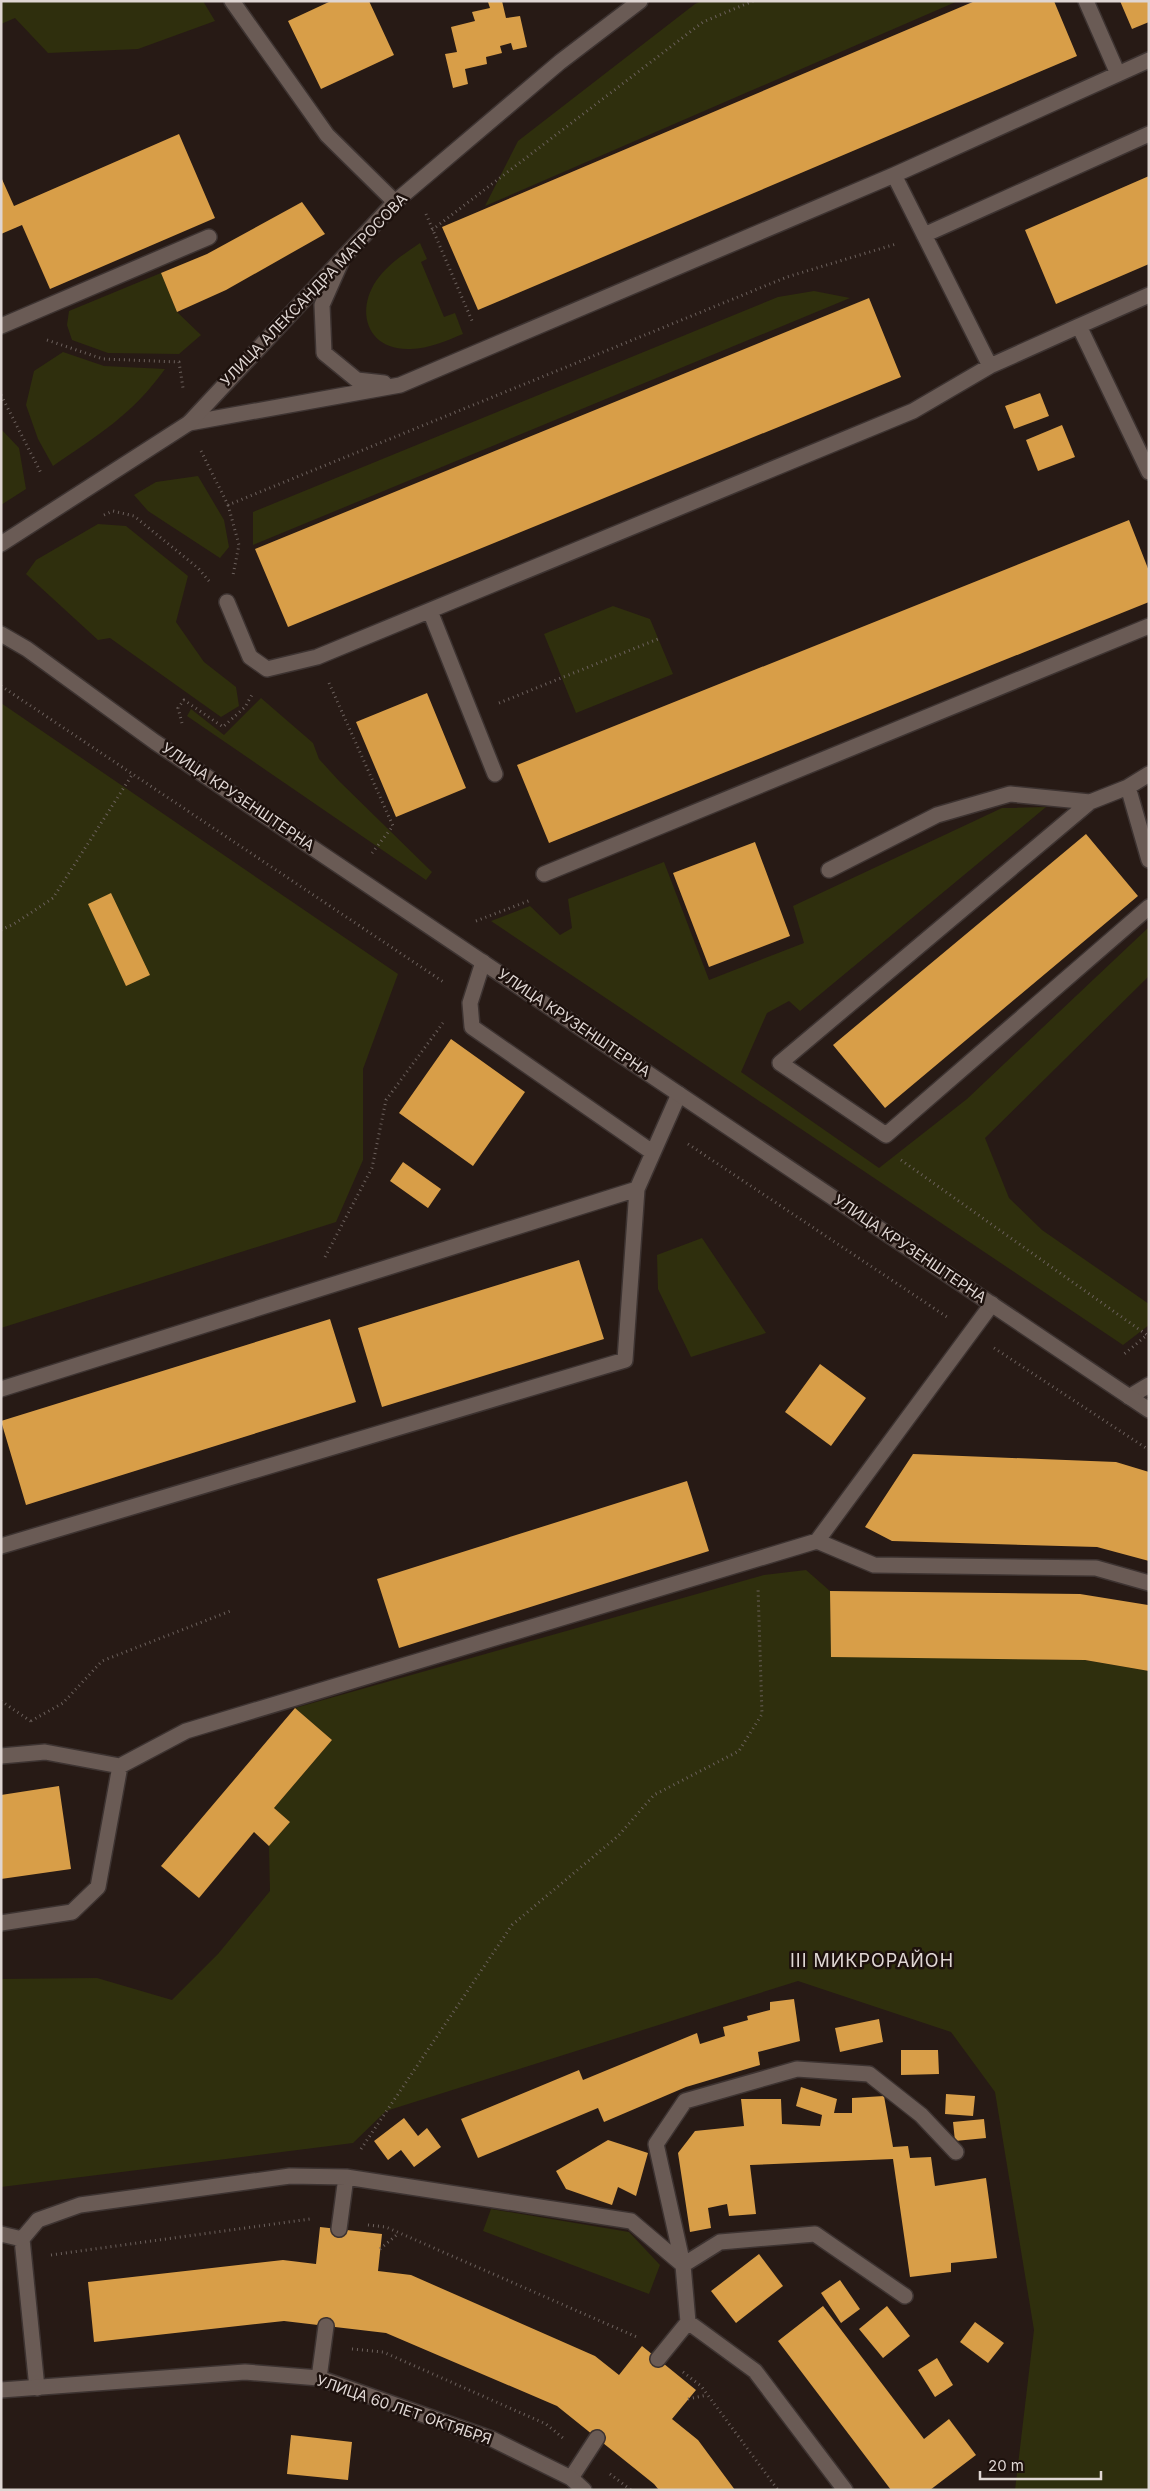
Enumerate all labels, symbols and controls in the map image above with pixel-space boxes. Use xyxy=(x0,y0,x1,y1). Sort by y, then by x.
street label: УЛИЦА АЛЕКСАНДРА МАТРОСОВА xyxy=(216,189,411,390)
street label: УЛИЦА КРУЗЕНШТЕРНА xyxy=(158,738,318,855)
street label: УЛИЦА КРУЗЕНШТЕРНА xyxy=(494,964,654,1081)
street label: УЛИЦА КРУЗЕНШТЕРНА xyxy=(830,1190,990,1307)
district label: III МИКРОРАЙОН xyxy=(790,1949,954,1971)
street label: УЛИЦА 60 ЛЕТ ОКТЯБРЯ xyxy=(314,2371,494,2449)
scale bar xyxy=(980,2448,1101,2480)
text: 20 m xyxy=(988,2456,1024,2475)

